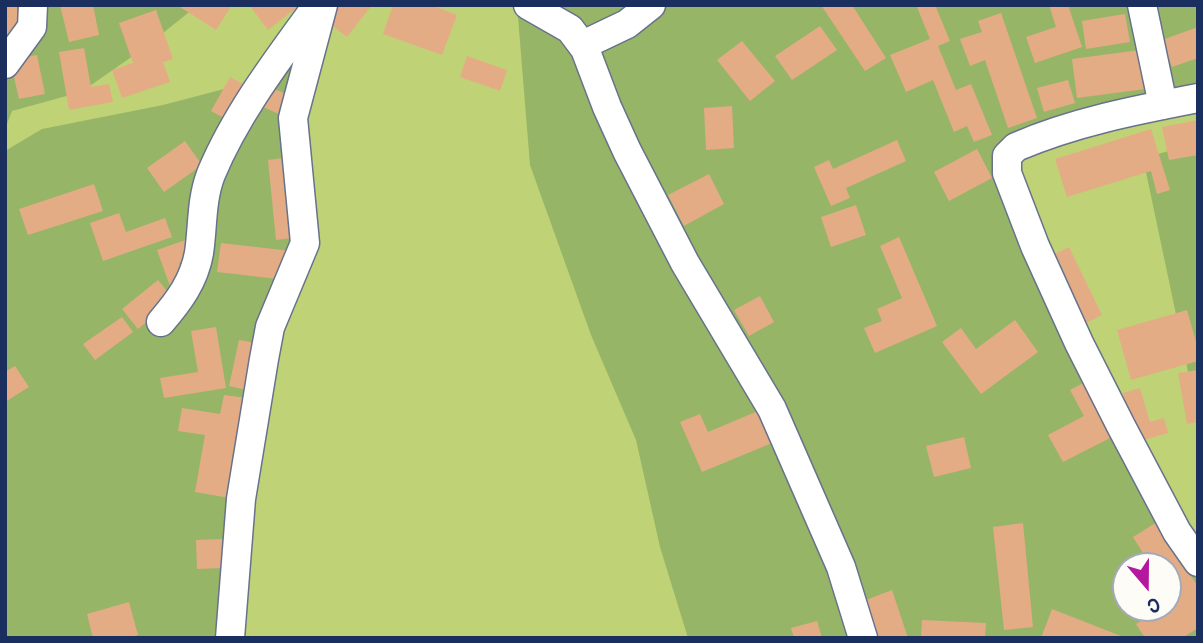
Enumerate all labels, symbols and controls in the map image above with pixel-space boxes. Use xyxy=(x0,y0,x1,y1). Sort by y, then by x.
north arrow xyxy=(1112,552,1182,622)
text: С xyxy=(1144,592,1163,618)

